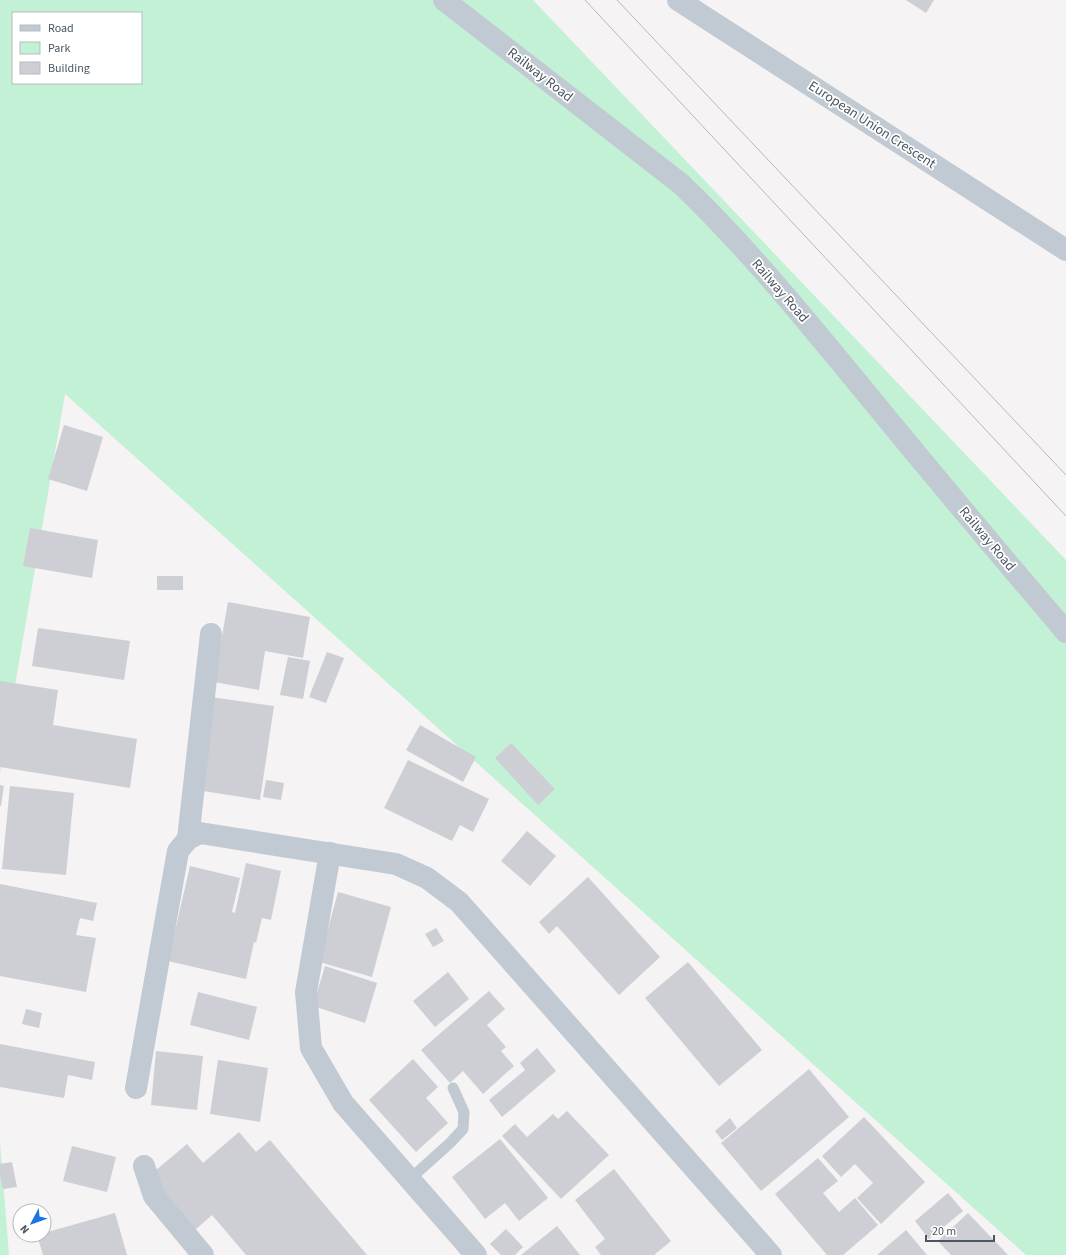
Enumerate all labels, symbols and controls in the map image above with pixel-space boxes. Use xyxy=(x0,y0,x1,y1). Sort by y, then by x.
legend xyxy=(12,12,142,84)
text: Road xyxy=(48,20,74,37)
text: Park xyxy=(48,40,70,57)
street label: Railway Road xyxy=(503,43,577,107)
text: Building xyxy=(48,60,90,77)
street label: European Union Crescent xyxy=(804,76,940,174)
street label: Railway Road xyxy=(747,255,813,327)
street label: Railway Road xyxy=(954,503,1020,575)
north arrow xyxy=(12,1203,52,1243)
scale bar xyxy=(926,1217,994,1243)
text: N xyxy=(17,1222,33,1237)
text: 20 m xyxy=(932,1223,956,1240)

